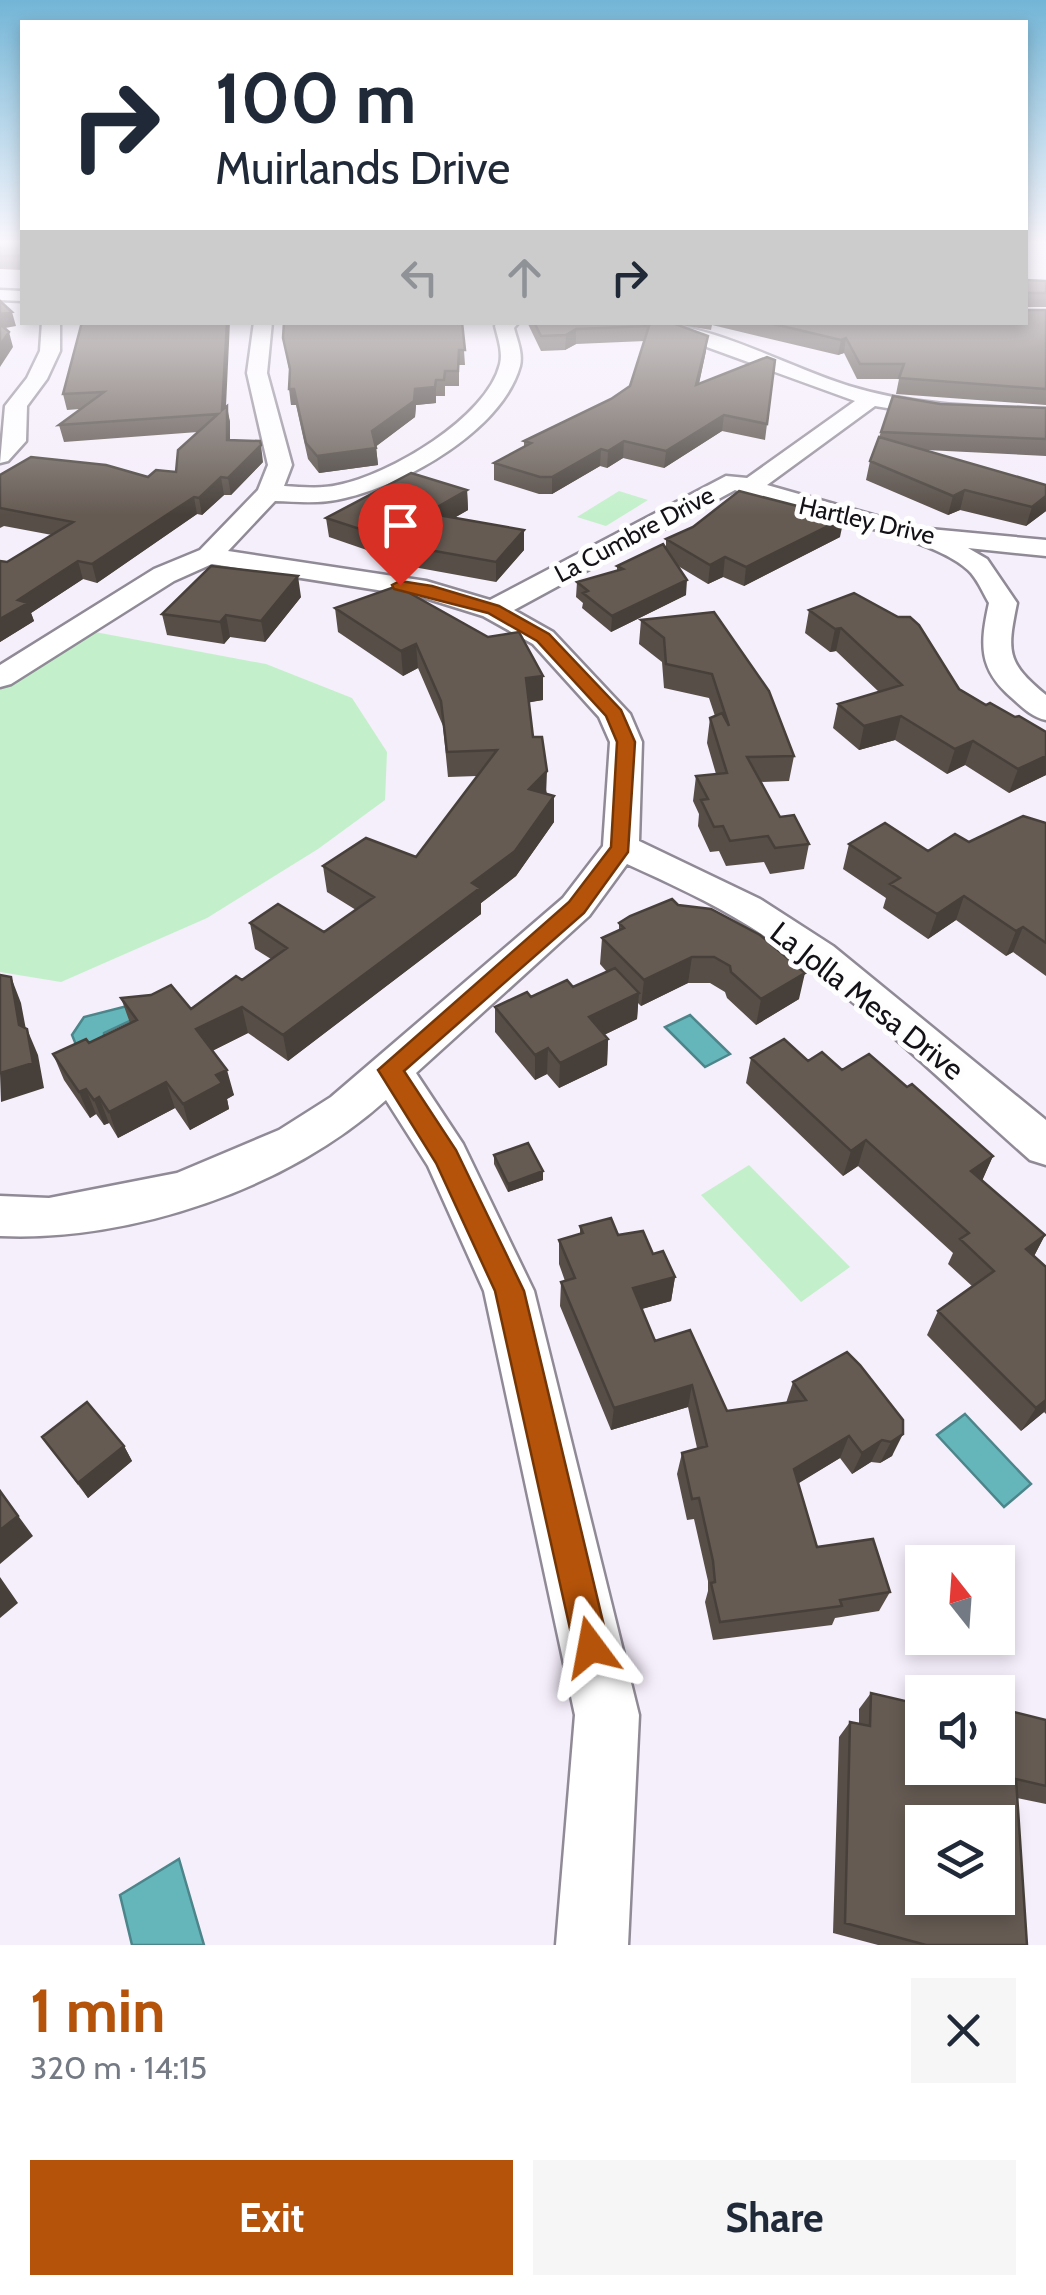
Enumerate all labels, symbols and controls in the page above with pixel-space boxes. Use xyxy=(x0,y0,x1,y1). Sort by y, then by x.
text: 100 m xyxy=(215,55,416,141)
icon: right xyxy=(50,60,180,190)
text: Muirlands Drive xyxy=(215,141,510,195)
icon: left xyxy=(392,250,447,305)
icon: ahead xyxy=(497,250,552,305)
icon: right xyxy=(602,250,657,305)
street label: La Cumbre Drive xyxy=(549,479,719,589)
pin xyxy=(358,483,443,586)
street label: Hartley Drive xyxy=(796,490,938,550)
icon: arrive xyxy=(373,498,428,553)
street label: La Jolla Mesa Drive xyxy=(763,914,971,1088)
north arrow xyxy=(905,1545,1015,1655)
map controls xyxy=(905,1545,1015,1915)
position arrow xyxy=(539,1595,643,1699)
button: sound xyxy=(905,1675,1015,1785)
button: layers xyxy=(905,1805,1015,1915)
text: 1 min xyxy=(30,1974,165,2047)
button: close xyxy=(911,1978,1016,2083)
text: 320 m · 14:15 xyxy=(30,2048,207,2087)
button: Exit xyxy=(30,2160,513,2275)
button: Share xyxy=(533,2160,1016,2275)

